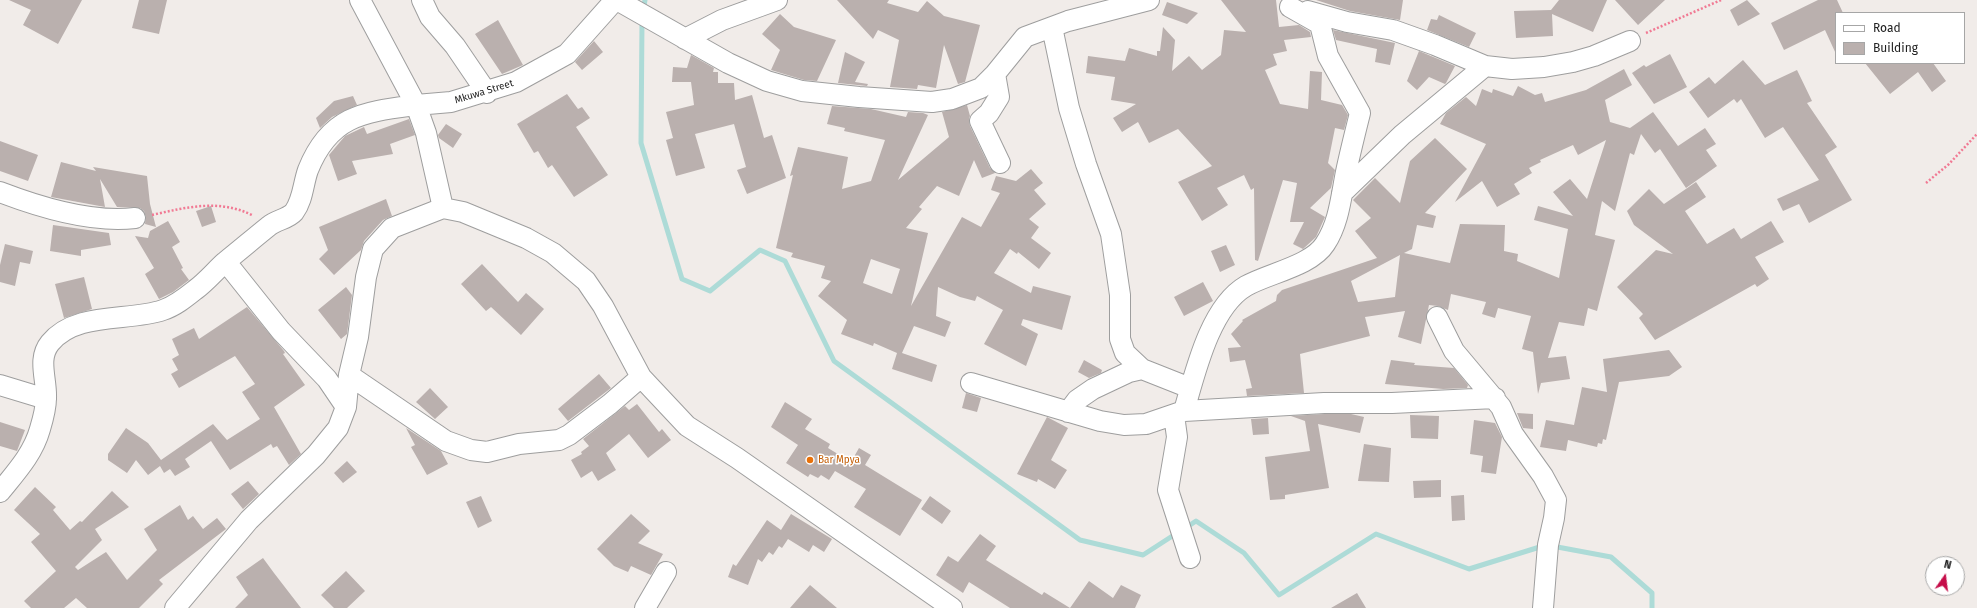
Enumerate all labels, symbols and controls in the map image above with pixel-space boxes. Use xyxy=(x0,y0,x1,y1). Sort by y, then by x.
legend xyxy=(1835,12,1965,64)
text: Road xyxy=(1873,21,1901,35)
text: Building xyxy=(1873,41,1918,55)
street label: Mkuwa Street xyxy=(453,77,515,107)
place label: Bar Mpya xyxy=(818,454,860,466)
marker: Bar Mpya xyxy=(805,455,815,465)
north arrow xyxy=(1925,556,1965,596)
text: N xyxy=(1943,558,1953,572)

